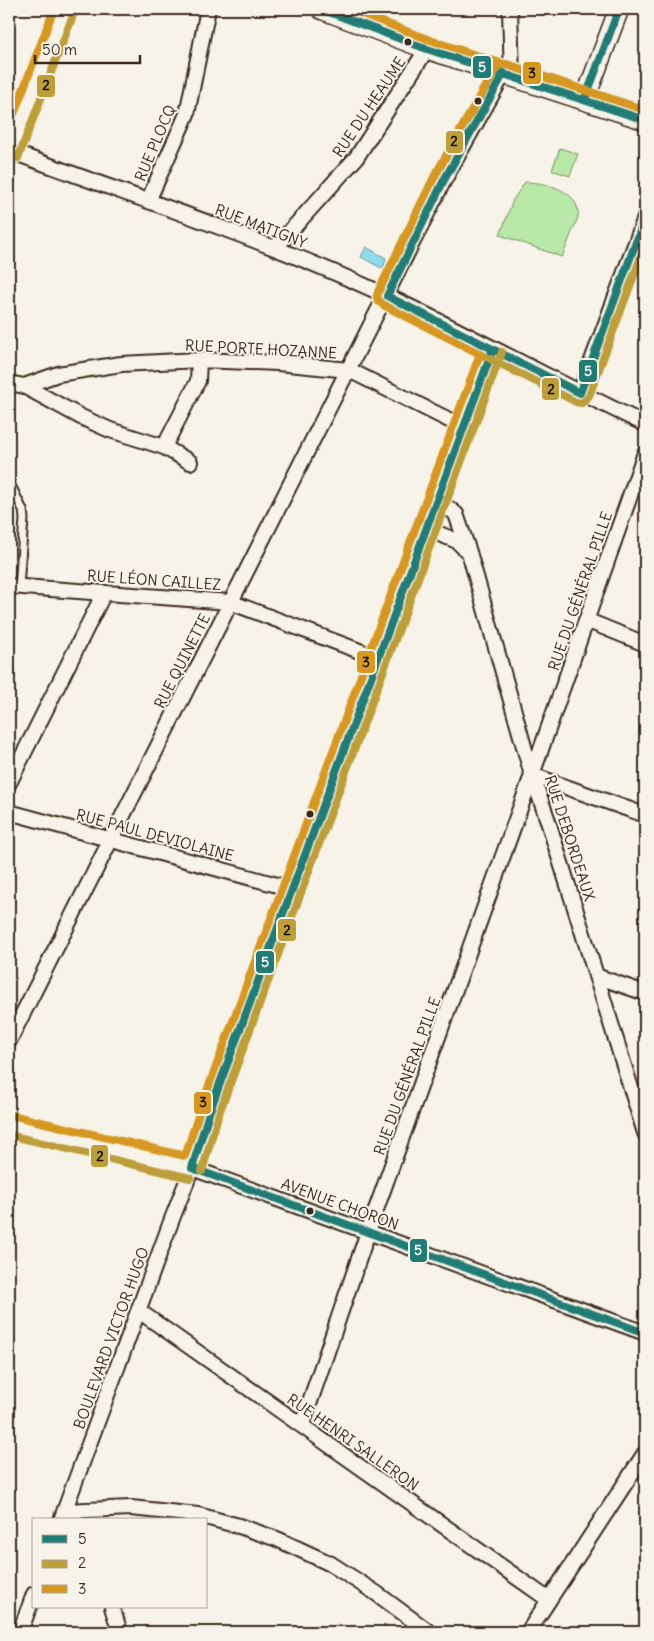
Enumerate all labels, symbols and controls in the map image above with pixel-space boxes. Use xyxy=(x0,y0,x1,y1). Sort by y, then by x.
scale bar xyxy=(35,32,140,64)
unlabelled marker xyxy=(403,37,413,47)
text: 50 m xyxy=(42,40,77,59)
street label: RUE DU HEAUME xyxy=(328,53,410,161)
line badge: 5 xyxy=(472,55,492,79)
text: 5 xyxy=(478,58,486,76)
line badge: 3 xyxy=(522,61,542,85)
text: 3 xyxy=(528,64,536,82)
line badge: 2 xyxy=(36,74,56,98)
text: 2 xyxy=(42,76,50,94)
unlabelled marker xyxy=(473,96,483,106)
street label: RUE PLOCQ xyxy=(130,102,180,184)
line badge: 2 xyxy=(445,130,464,154)
text: 2 xyxy=(450,132,458,150)
street label: RUE MATIGNY xyxy=(212,200,310,252)
street label: RUE PORTE HOZANNE xyxy=(185,336,338,362)
line badge: 5 xyxy=(578,359,598,383)
text: 5 xyxy=(584,362,592,380)
line badge: 2 xyxy=(541,377,560,401)
text: 2 xyxy=(547,380,555,398)
street label: RUE DU GÉNÉRAL PILLE xyxy=(544,509,616,673)
street label: RUE LÉON CAILLEZ xyxy=(86,566,222,594)
street label: RUE QUINETTE xyxy=(150,610,214,712)
line badge: 3 xyxy=(356,650,376,674)
text: 3 xyxy=(362,653,370,671)
street label: RUE DEBORDEAUX xyxy=(541,773,600,904)
street label: RUE PAUL DEVIOLAINE xyxy=(74,805,236,865)
unlabelled marker xyxy=(305,809,315,819)
line badge: 2 xyxy=(277,918,297,942)
text: 2 xyxy=(283,921,291,939)
line badge: 5 xyxy=(255,950,275,974)
text: 5 xyxy=(261,953,269,971)
street label: RUE DU GÉNÉRAL PILLE xyxy=(370,994,445,1158)
line badge: 3 xyxy=(193,1091,212,1115)
text: 3 xyxy=(199,1093,207,1111)
line badge: 2 xyxy=(90,1144,109,1168)
text: 2 xyxy=(96,1147,104,1165)
street label: AVENUE CHORON xyxy=(279,1174,401,1234)
unlabelled marker xyxy=(305,1206,315,1216)
line badge: 5 xyxy=(409,1238,428,1263)
text: 5 xyxy=(414,1241,422,1259)
street label: BOULEVARD VICTOR HUGO xyxy=(69,1244,153,1432)
street label: RUE HENRI SALLERON xyxy=(284,1389,422,1495)
legend xyxy=(32,1518,208,1608)
text: 5 xyxy=(78,1529,87,1548)
text: 2 xyxy=(78,1553,86,1572)
text: 3 xyxy=(78,1579,87,1598)

